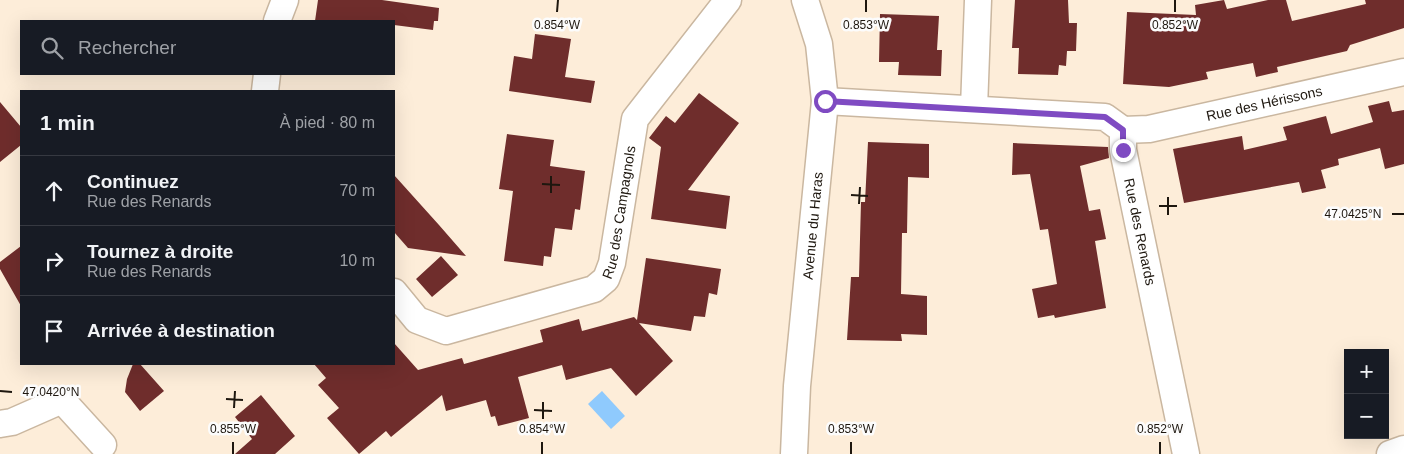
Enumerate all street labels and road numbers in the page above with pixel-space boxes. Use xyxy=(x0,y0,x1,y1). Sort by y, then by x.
street label: Rue des Hérissons xyxy=(1205,83,1324,124)
street label: Rue des Campagnols xyxy=(599,145,639,281)
street label: Avenue du Haras xyxy=(799,171,826,280)
street label: Rue des Renards xyxy=(1121,177,1159,287)

